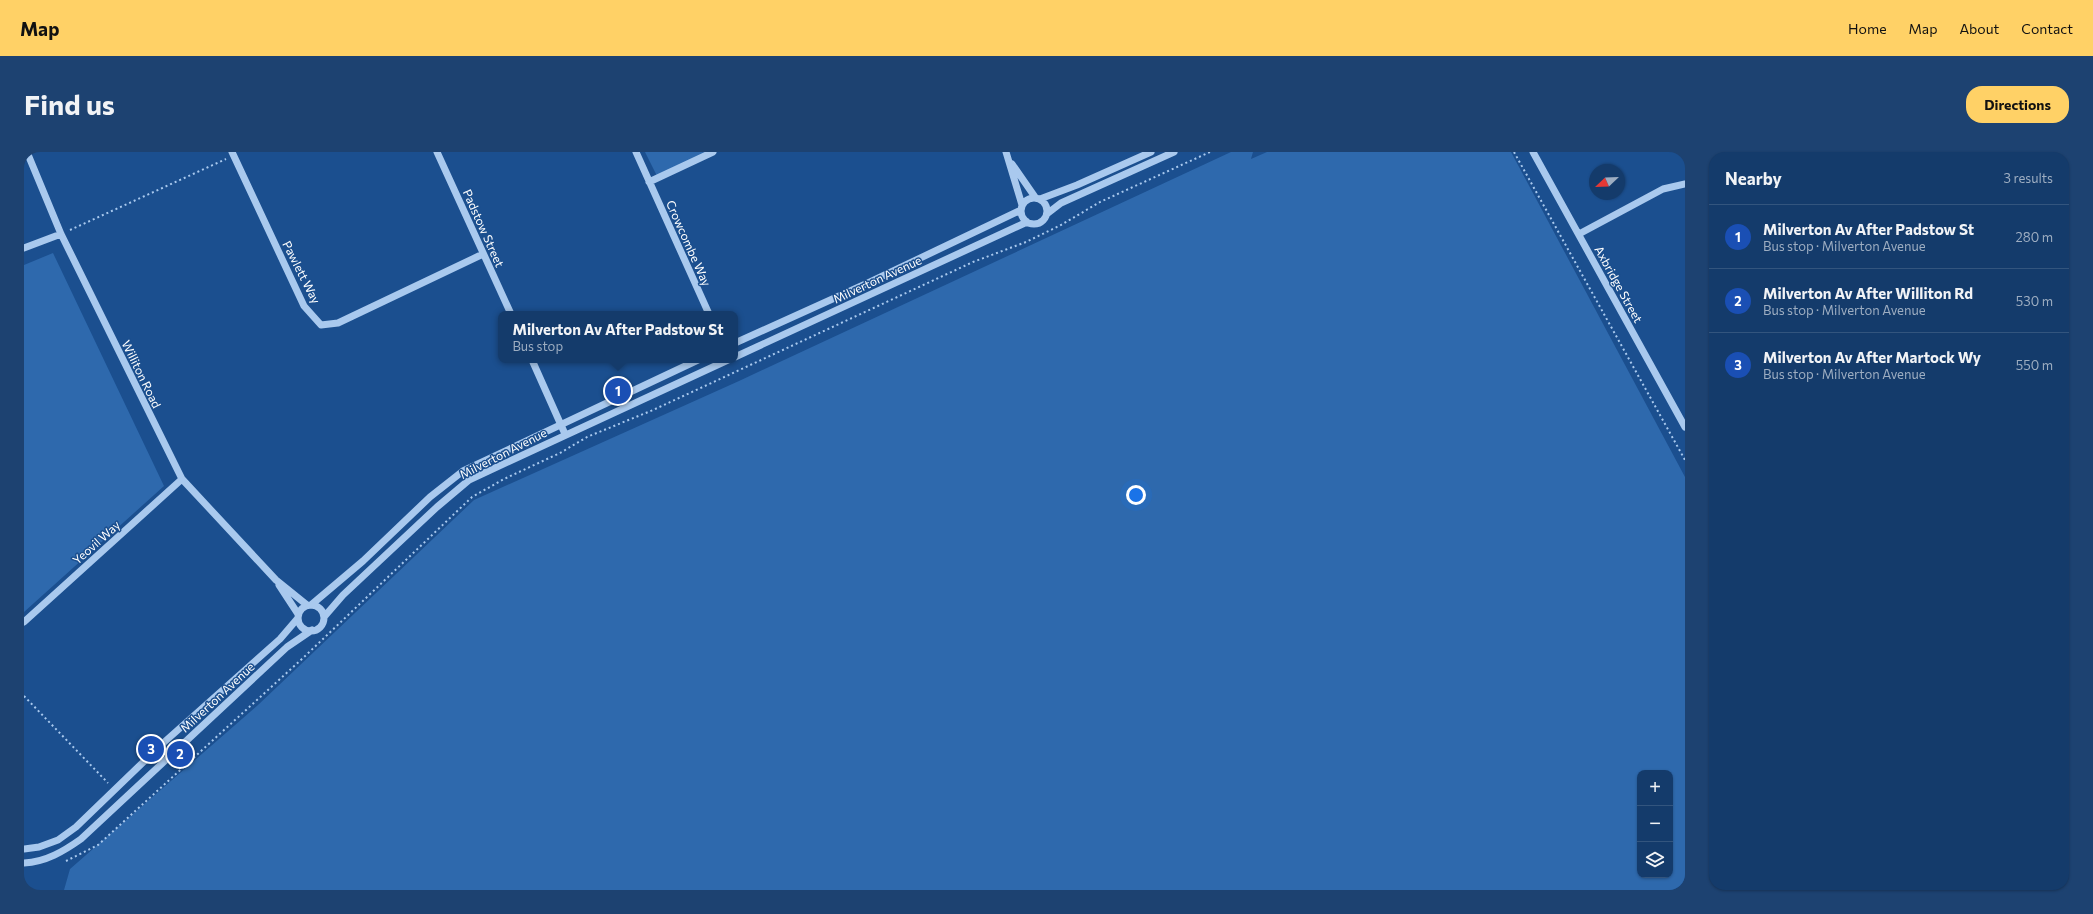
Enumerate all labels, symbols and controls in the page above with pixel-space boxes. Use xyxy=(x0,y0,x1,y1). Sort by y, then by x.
text: Map xyxy=(20,17,59,40)
text: Home xyxy=(1848,20,1887,37)
text: Map xyxy=(1909,20,1937,37)
text: About xyxy=(1959,20,1999,37)
text: Contact xyxy=(2021,20,2073,37)
button: Directions xyxy=(1966,86,2069,123)
text: Find us xyxy=(24,87,115,121)
north arrow xyxy=(1589,164,1625,200)
text: Nearby xyxy=(1725,168,1782,189)
text: 3 results xyxy=(2004,170,2053,186)
street label: Padstow Street xyxy=(461,187,507,269)
street label: Crowcombe Way xyxy=(664,198,714,288)
text: Milverton Av After Padstow St xyxy=(1763,220,1974,238)
text: 1 xyxy=(1735,229,1741,245)
text: 280 m xyxy=(2016,229,2053,245)
street label: Pawlett Way xyxy=(280,238,324,306)
text: Bus stop · Milverton Avenue xyxy=(1763,238,1926,254)
street label: Axbridge Street xyxy=(1592,243,1646,325)
street label: Milverton Avenue xyxy=(831,252,923,306)
text: Milverton Av After Williton Rd xyxy=(1763,284,1973,302)
text: 2 xyxy=(1734,293,1742,309)
text: 530 m xyxy=(2016,293,2053,309)
text: Bus stop · Milverton Avenue xyxy=(1763,302,1926,318)
popup xyxy=(498,311,738,363)
text: Milverton Av After Padstow St xyxy=(512,320,724,338)
street label: Williton Road xyxy=(120,338,164,410)
text: Bus stop xyxy=(512,338,563,354)
text: Milverton Av After Martock Wy xyxy=(1763,348,1981,366)
text: 3 xyxy=(1734,357,1742,373)
text: 550 m xyxy=(2016,357,2053,373)
text: Bus stop · Milverton Avenue xyxy=(1763,366,1926,382)
pin: 1 xyxy=(605,376,631,406)
street label: Milverton Avenue xyxy=(457,425,549,481)
your location xyxy=(1126,485,1146,505)
street label: Yeovil Way xyxy=(70,517,122,567)
street label: Milverton Avenue xyxy=(177,659,257,735)
pin: 3 xyxy=(138,734,164,764)
pin: 2 xyxy=(167,739,193,769)
map controls xyxy=(1637,770,1673,878)
button: + xyxy=(1637,770,1673,806)
button: − xyxy=(1637,806,1673,842)
button: layers xyxy=(1637,842,1673,878)

